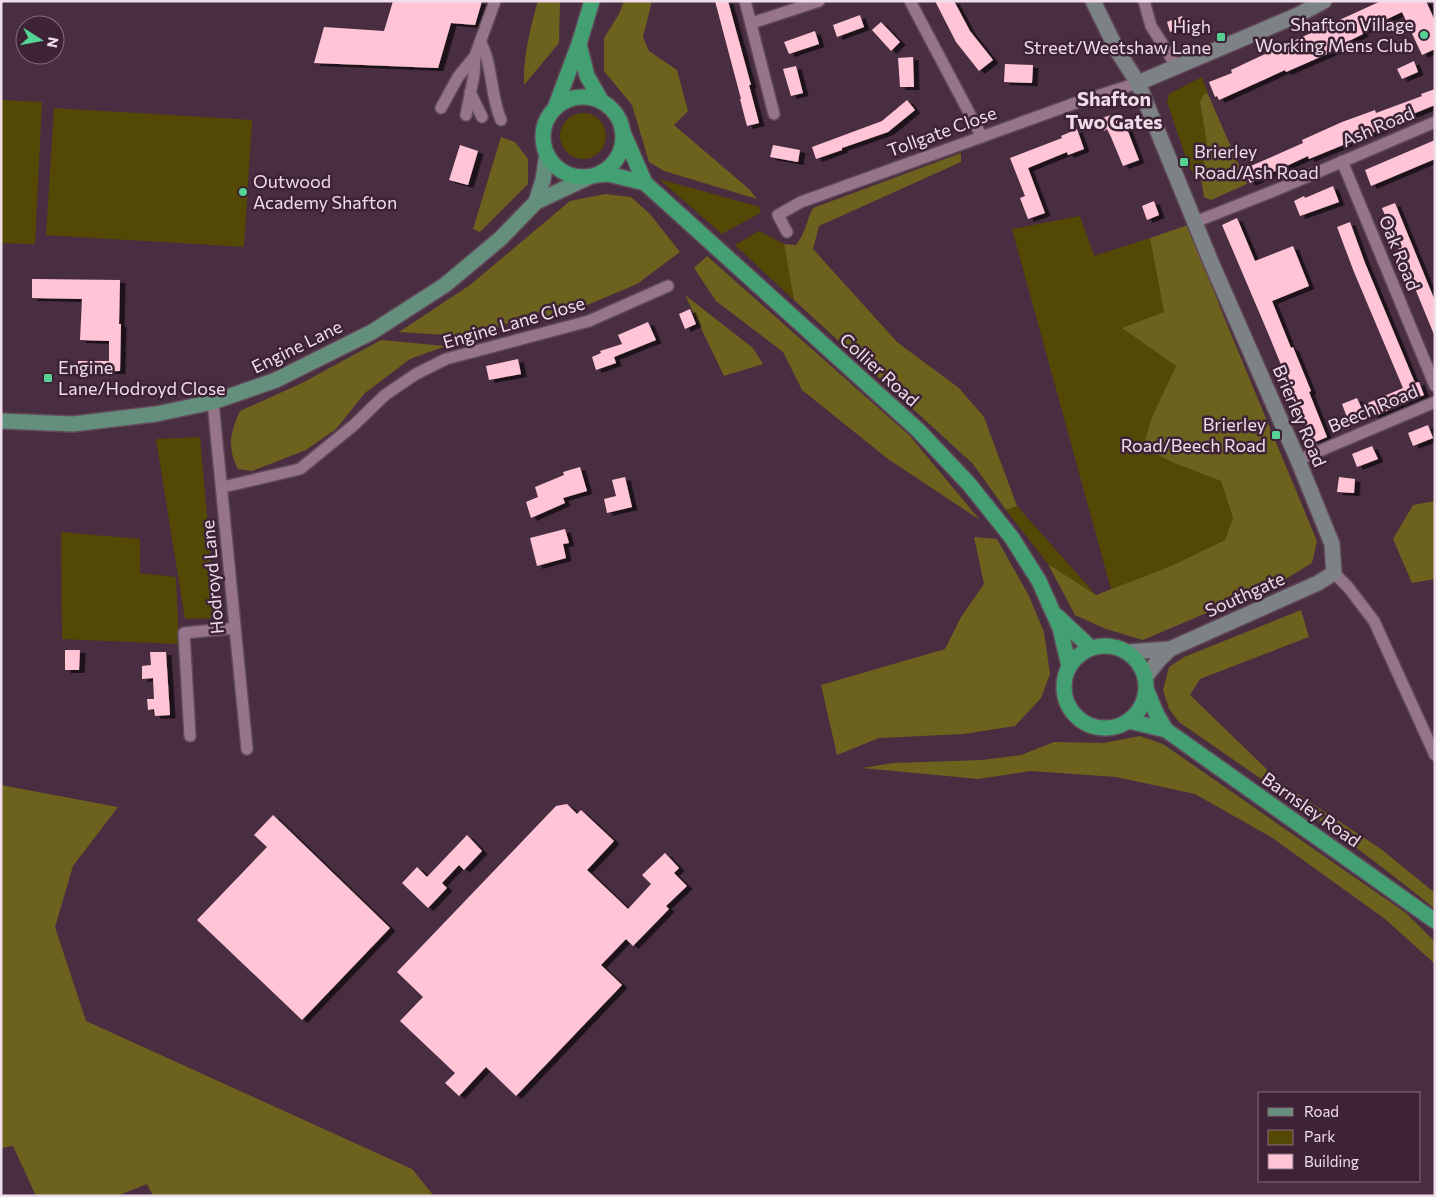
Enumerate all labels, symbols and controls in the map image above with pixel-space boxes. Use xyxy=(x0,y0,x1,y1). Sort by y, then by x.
place label: Shafton Village Working Mens Club xyxy=(1255,13,1414,56)
north arrow xyxy=(15,15,65,65)
place label: High Street/Weetshaw Lane xyxy=(1024,15,1211,58)
marker: Shafton Village Working Mens Club xyxy=(1418,29,1430,41)
marker: High Street/Weetshaw Lane xyxy=(1215,31,1227,43)
text: N xyxy=(44,36,63,49)
district label: Shafton Two Gates xyxy=(1065,86,1163,133)
street label: Tollgate Close xyxy=(884,101,999,161)
street label: Ash Road xyxy=(1338,101,1417,151)
place label: Brierley Road/Ash Road xyxy=(1194,140,1319,183)
marker: Brierley Road/Ash Road xyxy=(1178,156,1190,168)
place label: Outwood Academy Shafton xyxy=(253,170,397,213)
marker: Outwood Academy Shafton xyxy=(237,186,249,198)
street label: Oak Road xyxy=(1375,212,1425,294)
street label: Engine Lane Close xyxy=(440,291,587,353)
street label: Engine Lane xyxy=(248,315,346,378)
street label: Collier Road xyxy=(836,328,924,411)
place label: Engine Lane/Hodroyd Close xyxy=(58,356,226,399)
street label: Brierley Road xyxy=(1269,361,1331,470)
marker: Engine Lane/Hodroyd Close xyxy=(42,372,54,384)
street label: Beech Road xyxy=(1324,379,1421,437)
place label: Brierley Road/Beech Road xyxy=(1121,413,1266,456)
marker: Brierley Road/Beech Road xyxy=(1270,429,1282,441)
street label: Hodroyd Lane xyxy=(196,519,228,635)
street label: Southgate xyxy=(1201,567,1288,621)
street label: Barnsley Road xyxy=(1258,767,1365,851)
legend xyxy=(1258,1092,1421,1182)
text: Road xyxy=(1304,1102,1339,1120)
text: Park xyxy=(1304,1127,1335,1145)
text: Building xyxy=(1304,1152,1359,1170)

